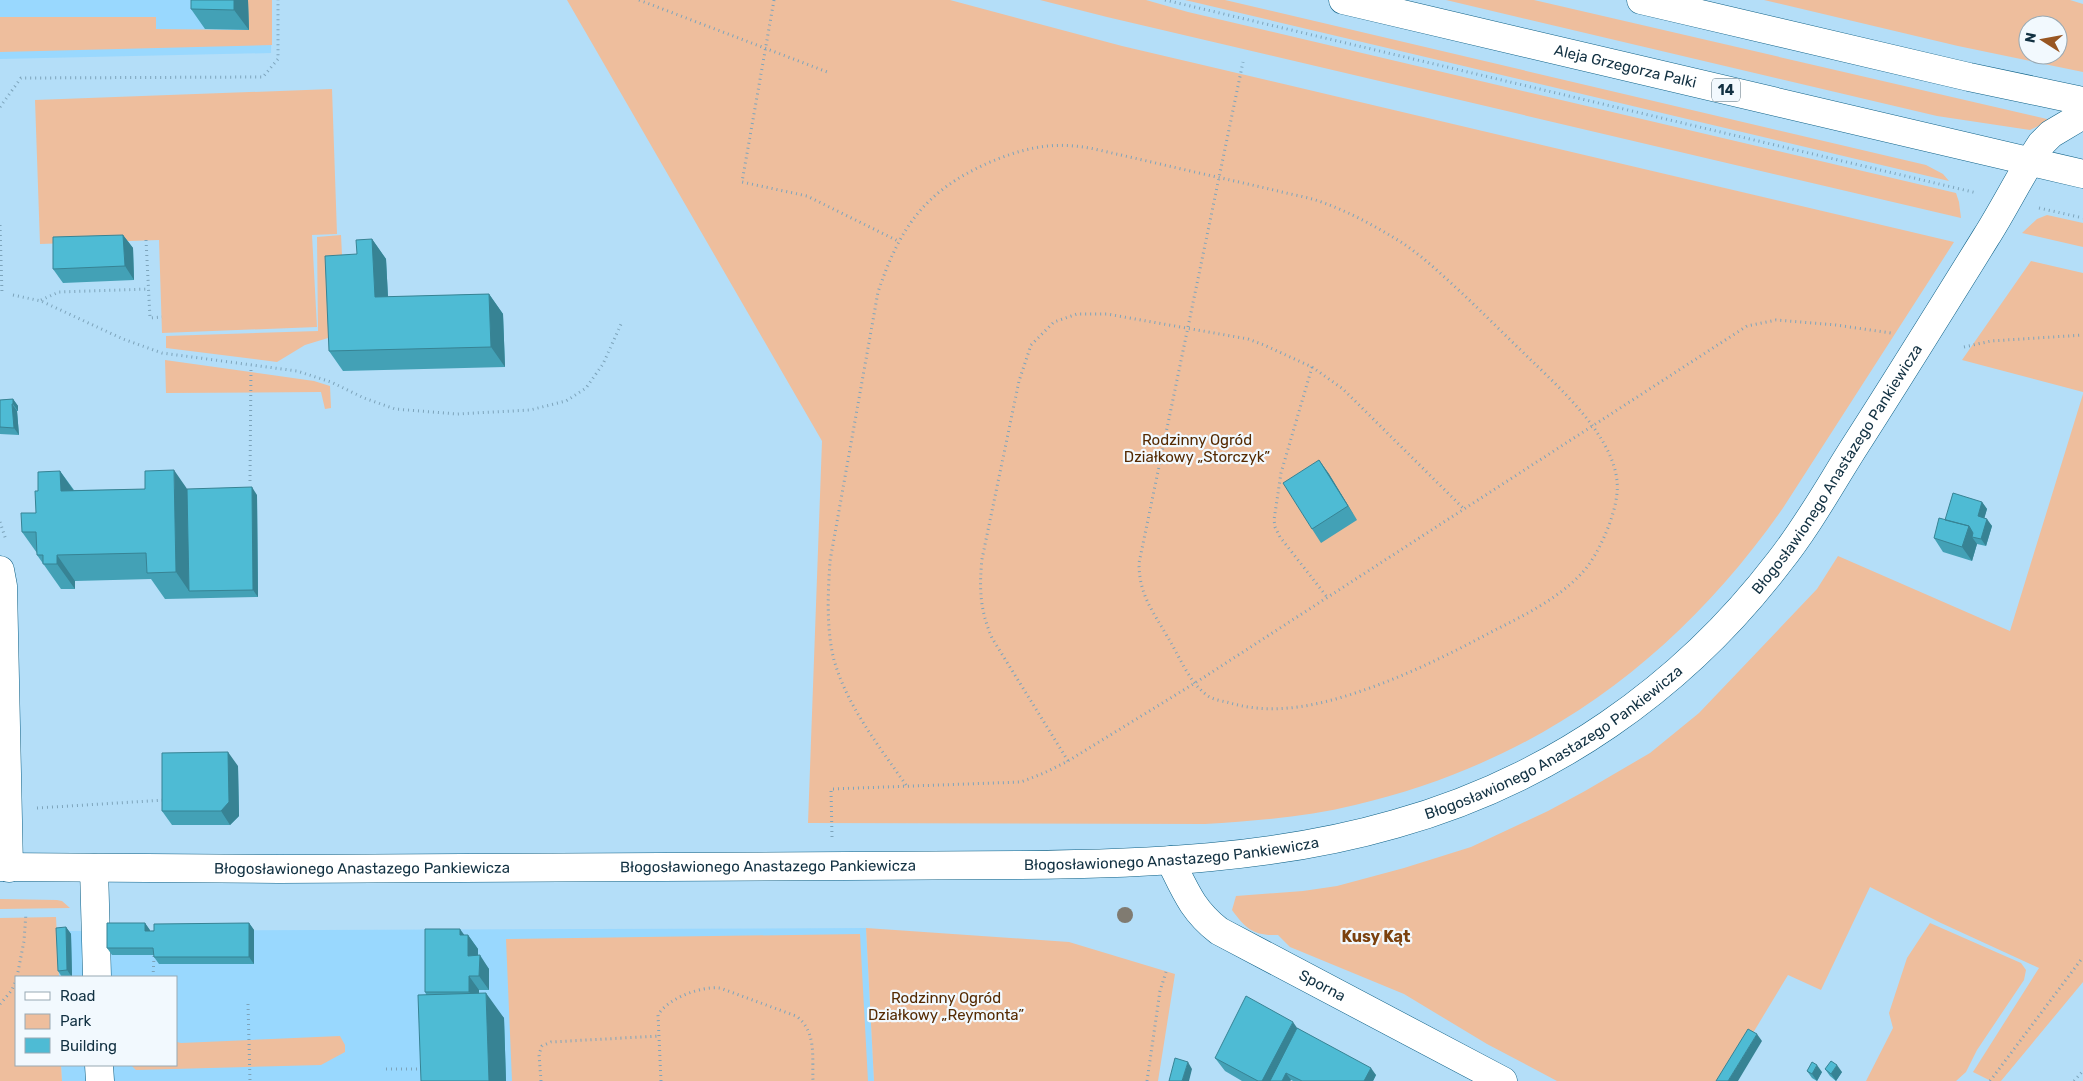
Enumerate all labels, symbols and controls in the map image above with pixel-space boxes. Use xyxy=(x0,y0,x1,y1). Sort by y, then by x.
north arrow xyxy=(2018,15,2068,65)
text: N xyxy=(2021,31,2040,44)
street label: Aleja Grzegorza Palki xyxy=(1552,41,1698,92)
road number: 14 xyxy=(1712,78,1740,102)
street label: Błogosławionego Anastazego Pankiewicza xyxy=(1748,341,1926,598)
park label: Rodzinny Ogród Działkowy „Storczyk” xyxy=(1124,431,1270,466)
street label: Błogosławionego Anastazego Pankiewicza xyxy=(1422,662,1686,823)
street label: Błogosławionego Anastazego Pankiewicza xyxy=(1024,833,1320,874)
street label: Błogosławionego Anastazego Pankiewicza xyxy=(620,857,916,876)
street label: Błogosławionego Anastazego Pankiewicza xyxy=(214,859,510,878)
district label: Kusy Kąt xyxy=(1342,927,1411,946)
street label: Sporna xyxy=(1296,966,1349,1005)
legend xyxy=(15,976,178,1066)
text: Road xyxy=(60,987,96,1005)
park label: Rodzinny Ogród Działkowy „Reymonta” xyxy=(868,989,1024,1024)
text: Park xyxy=(60,1012,91,1030)
text: Building xyxy=(60,1037,117,1055)

